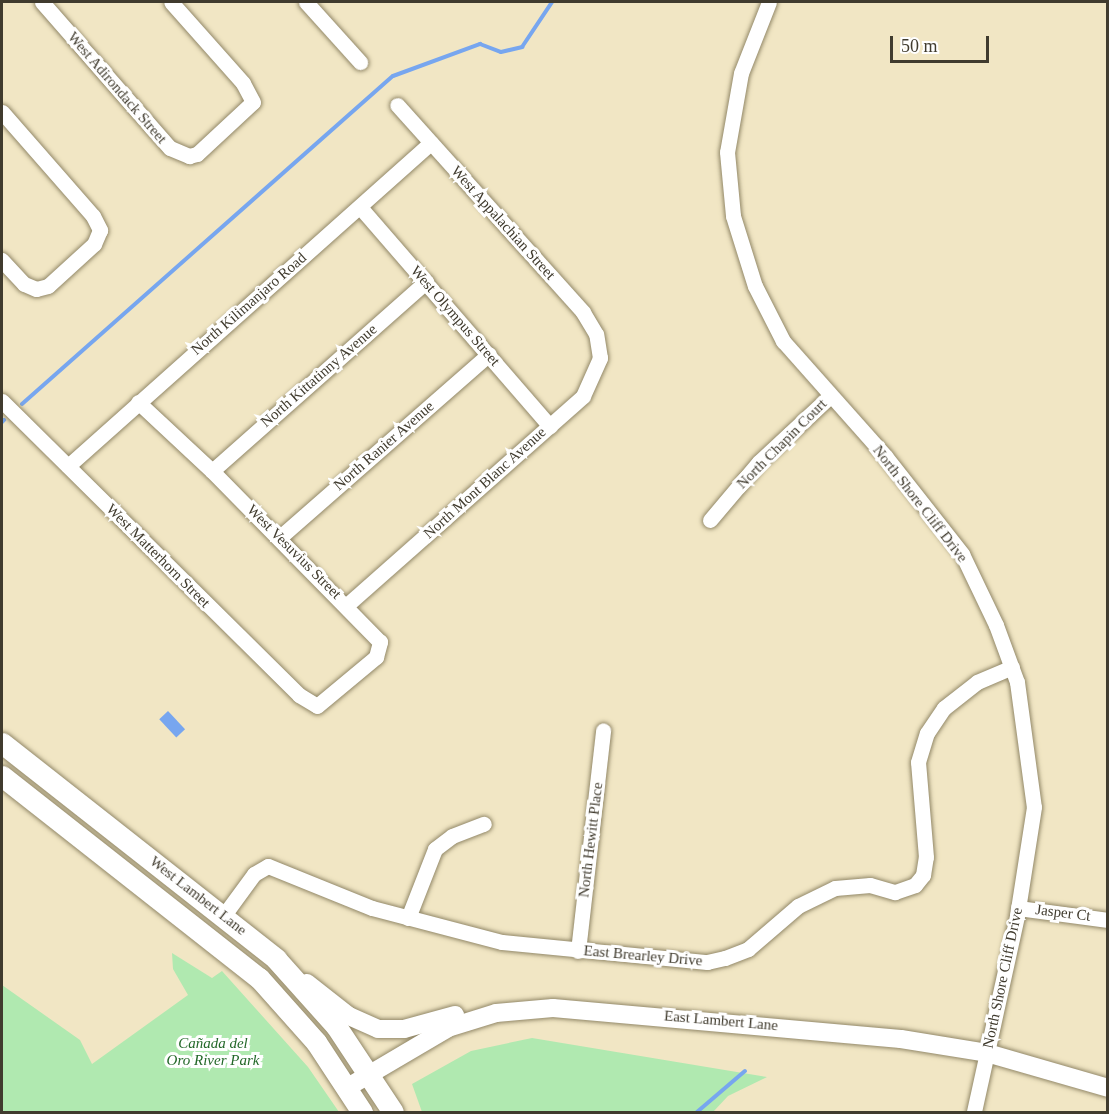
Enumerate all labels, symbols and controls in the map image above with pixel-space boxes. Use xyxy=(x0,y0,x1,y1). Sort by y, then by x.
scale bar xyxy=(893,24,992,62)
street label: West Adirondack Street xyxy=(63,28,171,148)
text: 50 m xyxy=(901,36,938,56)
street label: West Appalachian Street xyxy=(447,162,559,284)
street label: North Kilimanjaro Road xyxy=(188,249,310,359)
street label: West Olympus Street xyxy=(407,262,503,370)
street label: North Kittatinny Avenue xyxy=(257,320,381,432)
street label: North Chapin Court xyxy=(733,395,831,493)
street label: North Ranier Avenue xyxy=(330,397,438,495)
street label: North Mont Blanc Avenue xyxy=(420,423,550,543)
street label: North Shore Cliff Drive xyxy=(869,442,971,566)
street label: West Matterhorn Street xyxy=(102,500,214,612)
street label: West Vesuvius Street xyxy=(243,501,345,603)
street label: North Hewitt Place xyxy=(575,781,607,899)
street label: West Lambert Lane xyxy=(146,853,250,939)
street label: Jasper Ct xyxy=(1034,901,1092,925)
street label: North Shore Cliff Drive xyxy=(979,906,1027,1050)
street label: East Brearley Drive xyxy=(583,942,703,970)
street label: East Lambert Lane xyxy=(663,1007,779,1035)
park label: Cañada del Oro River Park xyxy=(167,1034,259,1069)

